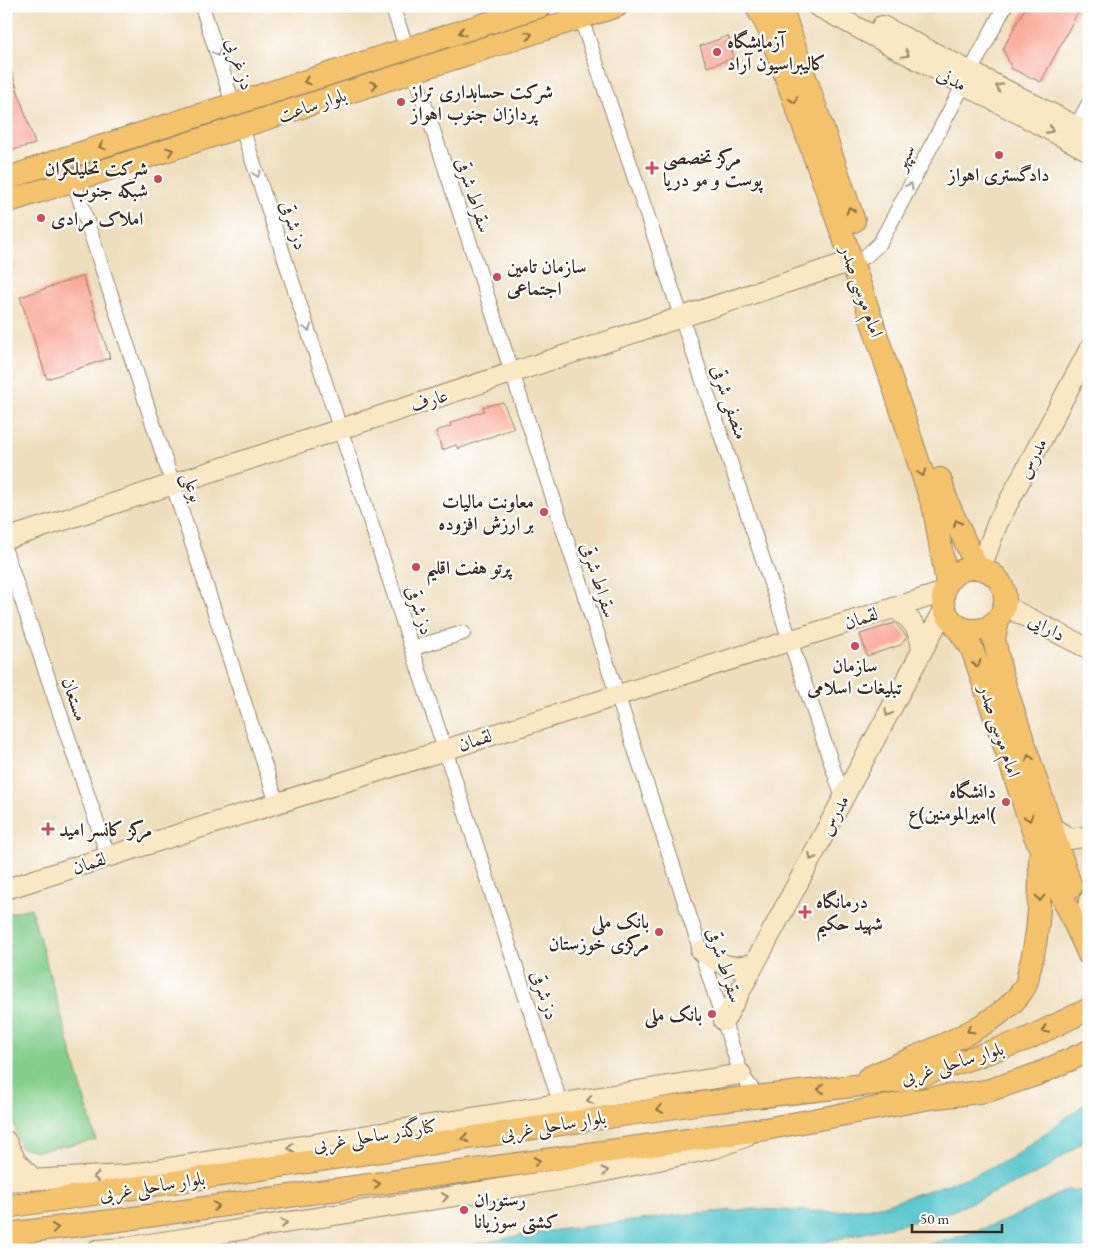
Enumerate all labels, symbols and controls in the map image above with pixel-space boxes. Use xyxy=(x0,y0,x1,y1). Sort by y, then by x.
one-way arrow xyxy=(458,26,466,36)
place label: آزمایشگاه کالیبراسیون آراد xyxy=(727,29,826,76)
one-way arrow xyxy=(524,31,532,41)
street label: دز غربی xyxy=(218,35,260,94)
marker: آزمایشگاه کالیبراسیون آراد xyxy=(711,46,723,58)
one-way arrow xyxy=(211,48,221,56)
one-way arrow xyxy=(901,48,910,58)
street label: مدنی xyxy=(933,61,971,97)
one-way arrow xyxy=(303,75,311,85)
place label: شرکت حسابداری تراز پردازان جنوب اهواز xyxy=(409,79,553,126)
one-way arrow xyxy=(369,80,378,90)
street label: بلوار ساعت xyxy=(274,82,350,128)
one-way arrow xyxy=(995,83,1004,93)
one-way arrow xyxy=(788,95,798,103)
marker: شرکت حسابداری تراز پردازان جنوب اهواز xyxy=(395,96,407,108)
one-way arrow xyxy=(1044,124,1053,134)
one-way arrow xyxy=(98,140,107,150)
street label: سپهر xyxy=(886,140,922,177)
place label: مرکز تخصصی پوست و مو دریا xyxy=(663,145,764,194)
one-way arrow xyxy=(165,147,173,157)
marker: دادگستری اهواز xyxy=(993,149,1005,161)
street label: سقراط شرقی xyxy=(450,154,498,236)
place label: شرکت تحلیلگران شبکه جنوب xyxy=(45,156,148,203)
marker: مرکز تخصصی پوست و مو دریا xyxy=(645,161,659,175)
place label: دادگستری اهواز xyxy=(946,162,1050,187)
one-way arrow xyxy=(252,169,262,178)
marker: شرکت تحلیلگران شبکه جنوب xyxy=(152,173,164,185)
one-way arrow xyxy=(904,182,914,191)
street label: دز شرقی xyxy=(274,197,314,253)
place label: املاک مرادی xyxy=(51,206,143,232)
one-way arrow xyxy=(846,206,856,214)
marker: املاک مرادی xyxy=(35,212,47,224)
street label: امام موسی صدر xyxy=(830,240,889,342)
place label: سازمان تامین اجتماعی xyxy=(506,254,587,301)
marker: سازمان تامین اجتماعی xyxy=(491,271,503,283)
one-way arrow xyxy=(302,324,312,332)
street label: منصفی شرقی xyxy=(705,361,754,443)
street label: عارف xyxy=(407,382,451,418)
street label: مدرس xyxy=(1011,433,1053,483)
street label: بوعلی xyxy=(175,469,210,506)
one-way arrow xyxy=(916,469,926,477)
place label: معاونت مالیات بر ارزش افزوده xyxy=(438,489,535,536)
marker: معاونت مالیات بر ارزش افزوده xyxy=(538,506,550,518)
one-way arrow xyxy=(953,520,963,529)
street label: سقراط شرقی xyxy=(575,539,623,621)
place label: پرتو هفت اقلیم xyxy=(426,555,513,586)
marker: پرتو هفت اقلیم xyxy=(410,561,422,573)
street label: دز شرقی xyxy=(400,582,440,638)
street label: لقمان xyxy=(841,601,881,635)
street label: دارایی xyxy=(1024,607,1070,648)
marker: سازمان تبلیغات اسلامی xyxy=(849,640,861,652)
place label: سازمان تبلیغات اسلامی xyxy=(806,653,903,700)
one-way arrow xyxy=(971,660,981,668)
street label: مستعان xyxy=(56,674,94,724)
street label: امام موسی صدر xyxy=(969,679,1027,782)
one-way arrow xyxy=(884,708,894,717)
street label: لقمان xyxy=(455,723,495,757)
one-way arrow xyxy=(1024,754,1034,762)
place label: دانشگاه امیرالمومنین)ع( xyxy=(908,779,996,829)
street label: مدرس xyxy=(813,790,855,840)
marker: دانشگاه امیرالمومنین)ع( xyxy=(1000,796,1012,808)
one-way arrow xyxy=(1023,814,1033,822)
place label: مرکز کانسر امید xyxy=(59,817,152,843)
marker: مرکز کانسر امید xyxy=(41,822,55,836)
street label: لقمان xyxy=(69,846,109,880)
one-way arrow xyxy=(808,851,818,860)
place label: درمانگاه شهید حکیم xyxy=(816,889,883,942)
one-way arrow xyxy=(1035,894,1045,902)
marker: درمانگاه شهید حکیم xyxy=(798,905,812,919)
place label: بانک ملی مرکزی خوزستان xyxy=(549,909,649,957)
street label: سقراط شرقی xyxy=(701,924,749,1006)
marker: بانک ملی مرکزی خوزستان xyxy=(653,926,665,938)
street label: دز شرقی xyxy=(525,967,565,1023)
place label: بانک ملی xyxy=(643,1002,702,1030)
marker: بانک ملی xyxy=(706,1008,718,1020)
one-way arrow xyxy=(966,1024,975,1034)
one-way arrow xyxy=(1041,1024,1050,1035)
street label: بلوار ساحلی غربی xyxy=(897,1035,1007,1092)
one-way arrow xyxy=(817,1083,825,1094)
one-way arrow xyxy=(585,1095,594,1105)
one-way arrow xyxy=(656,1103,664,1114)
street label: بلوار ساحلی غربی xyxy=(498,1104,608,1148)
street label: کنارگذر ساحلی غربی xyxy=(311,1112,439,1159)
one-way arrow xyxy=(461,1133,469,1143)
one-way arrow xyxy=(287,1142,295,1152)
one-way arrow xyxy=(534,1156,542,1167)
street label: بلوار ساحلی غربی xyxy=(97,1165,207,1209)
one-way arrow xyxy=(600,1166,609,1177)
one-way arrow xyxy=(91,1171,99,1182)
one-way arrow xyxy=(372,1179,381,1189)
place label: رستوران کشتی سوزیانا xyxy=(474,1187,559,1235)
one-way arrow xyxy=(440,1193,449,1203)
scale bar xyxy=(912,1201,1002,1233)
one-way arrow xyxy=(211,1202,220,1212)
marker: رستوران کشتی سوزیانا xyxy=(458,1204,470,1216)
text: 50 m xyxy=(920,1209,949,1228)
one-way arrow xyxy=(280,1218,288,1228)
one-way arrow xyxy=(51,1223,59,1234)

